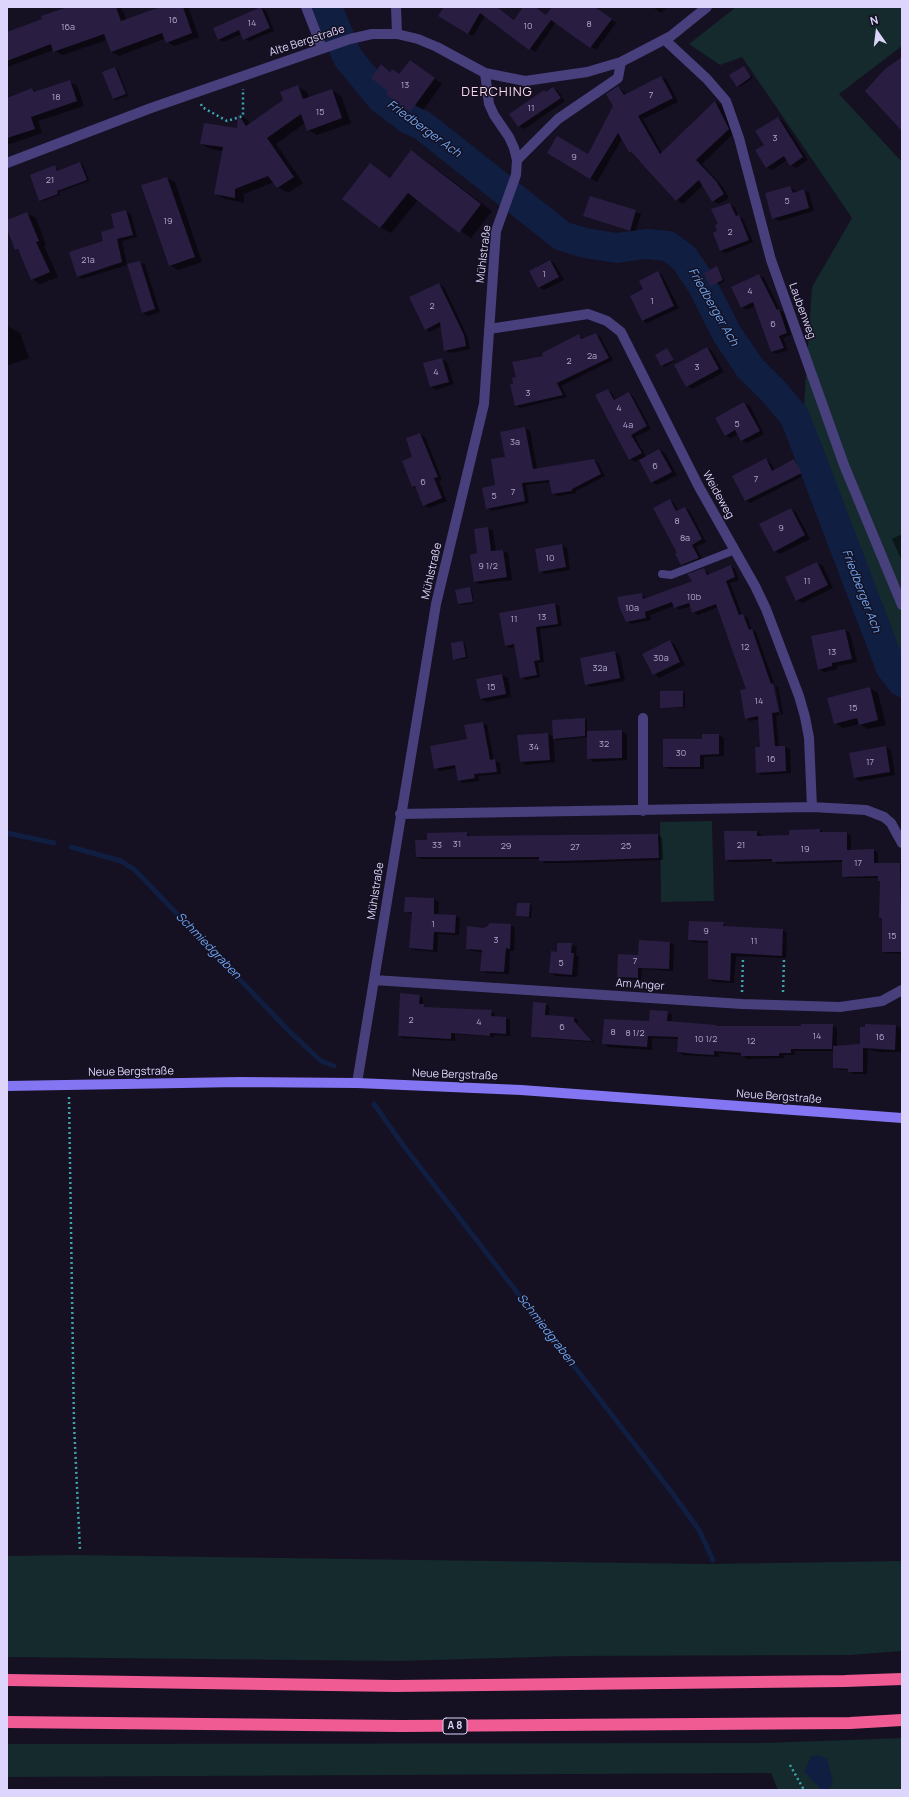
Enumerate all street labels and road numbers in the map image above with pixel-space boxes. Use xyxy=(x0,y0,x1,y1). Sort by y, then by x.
street label: Alte Bergstraße xyxy=(267,23,347,59)
street label: Mühlstraße xyxy=(474,224,494,284)
street label: Laubenweg xyxy=(786,281,818,341)
street label: Weideweg xyxy=(699,469,737,521)
street label: Mühlstraße xyxy=(419,541,445,601)
street label: Mühlstraße xyxy=(365,861,387,921)
street label: Am Anger xyxy=(615,977,665,993)
street label: Neue Bergstraße xyxy=(88,1065,174,1079)
street label: Neue Bergstraße xyxy=(412,1067,498,1083)
street label: Neue Bergstraße xyxy=(736,1087,822,1107)
road number: A 8 xyxy=(443,1718,467,1734)

